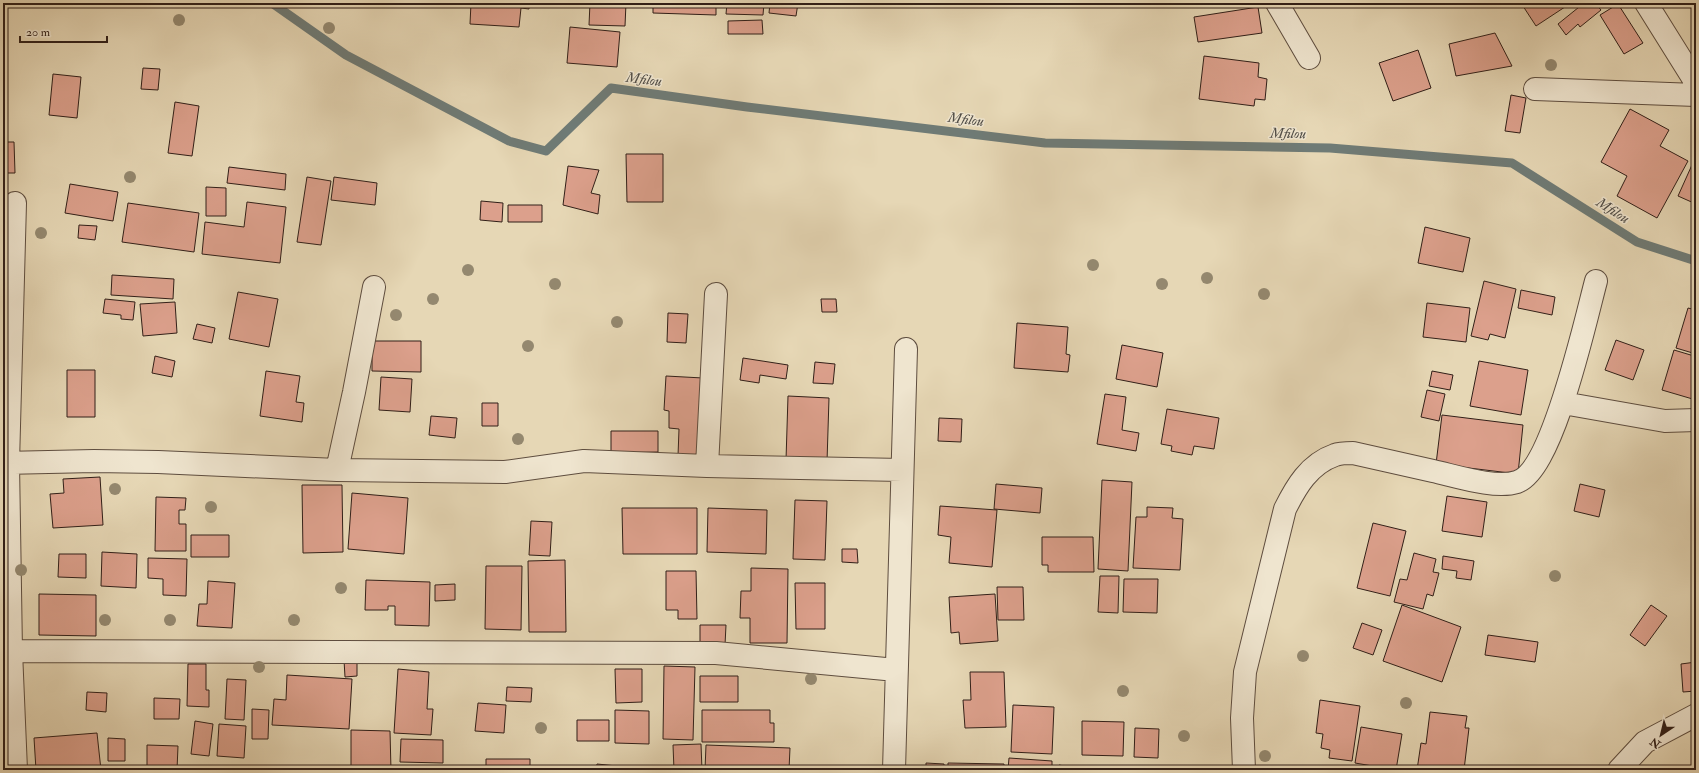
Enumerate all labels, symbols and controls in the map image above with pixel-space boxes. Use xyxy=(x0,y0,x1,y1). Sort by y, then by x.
scale bar xyxy=(20,18,107,44)
text: 20 m xyxy=(26,25,51,40)
water label: Mfilou xyxy=(624,69,663,90)
water label: Mfilou xyxy=(946,109,985,130)
water label: Mfilou xyxy=(1269,125,1306,142)
water label: Mfilou xyxy=(1592,193,1633,227)
north arrow xyxy=(1641,715,1681,755)
text: N xyxy=(1647,734,1664,752)

